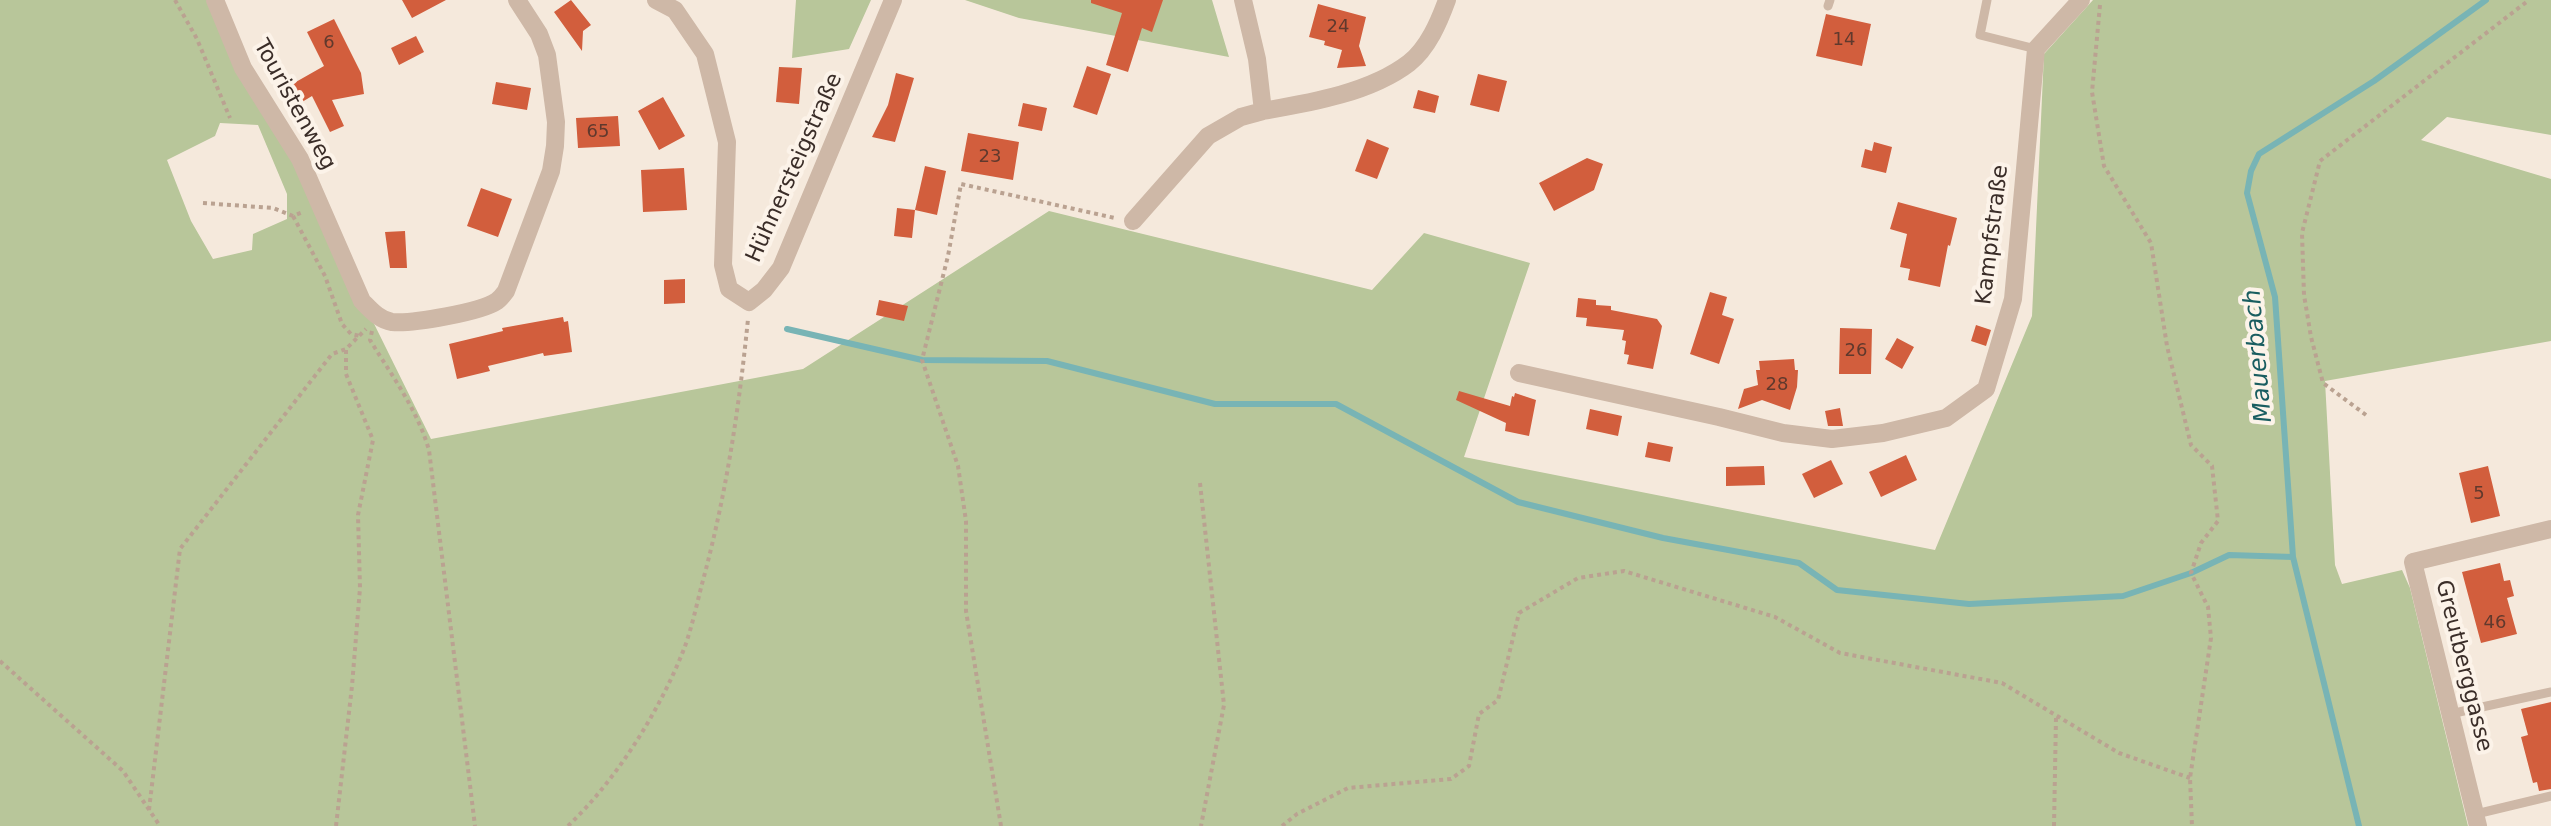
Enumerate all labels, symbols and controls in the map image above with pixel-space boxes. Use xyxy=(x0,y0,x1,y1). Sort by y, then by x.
house number: 24 xyxy=(1327,16,1349,38)
house number: 14 xyxy=(1833,29,1855,51)
house number: 6 xyxy=(323,32,335,54)
street label: Touristenweg xyxy=(247,35,341,175)
street label: Hühnersteigstraße xyxy=(741,69,849,267)
house number: 65 xyxy=(587,121,609,143)
house number: 23 xyxy=(979,146,1001,168)
street label: Kampfstraße xyxy=(1971,164,2015,306)
water label: Mauerbach xyxy=(2239,288,2279,424)
house number: 26 xyxy=(1845,340,1867,362)
house number: 28 xyxy=(1766,374,1788,396)
house number: 5 xyxy=(2473,483,2485,505)
street label: Greutberggasse xyxy=(2429,578,2497,754)
house number: 46 xyxy=(2484,612,2506,634)

